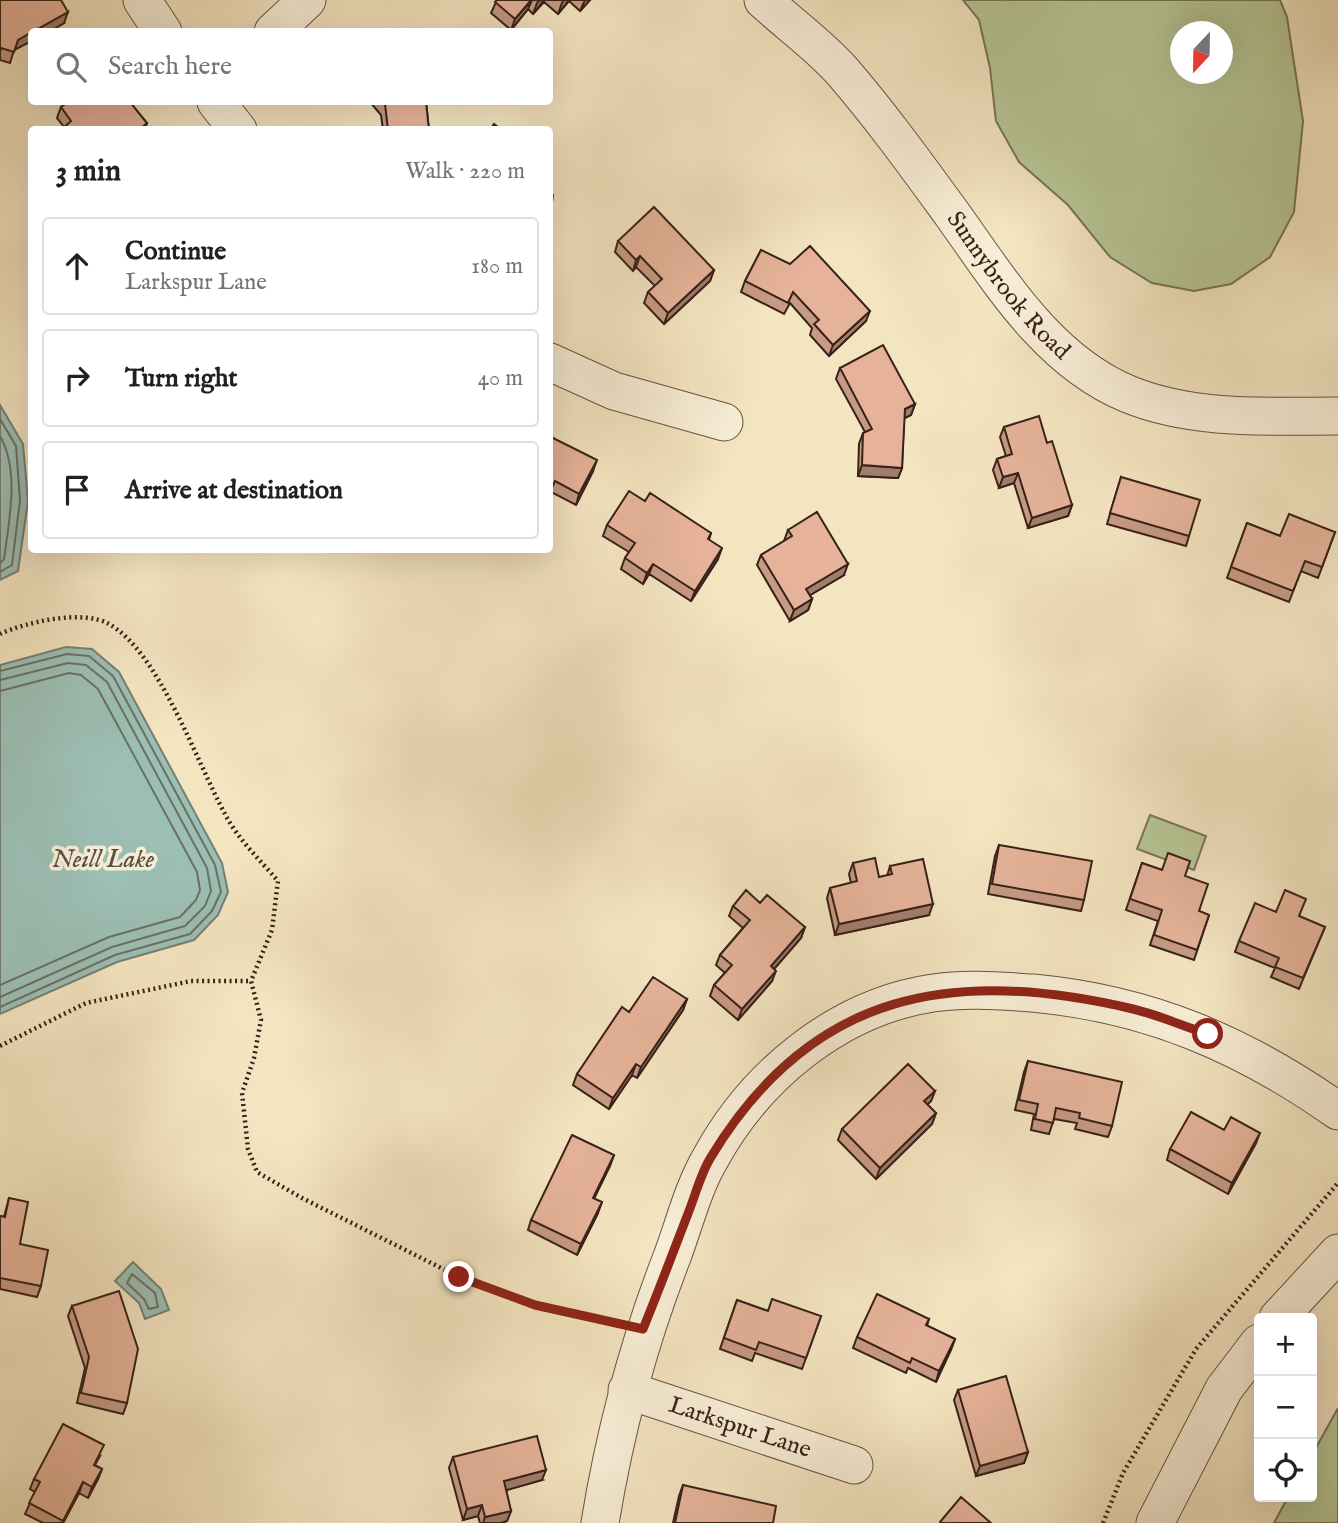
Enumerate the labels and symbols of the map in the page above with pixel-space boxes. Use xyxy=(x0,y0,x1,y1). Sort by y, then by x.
north arrow xyxy=(1170,21,1233,84)
street label: Sunnybrook Road xyxy=(940,205,1077,367)
water label: Neill Lake xyxy=(52,843,155,876)
route start xyxy=(1192,1018,1223,1049)
route end xyxy=(443,1261,474,1292)
street label: Larkspur Lane xyxy=(665,1389,815,1465)

